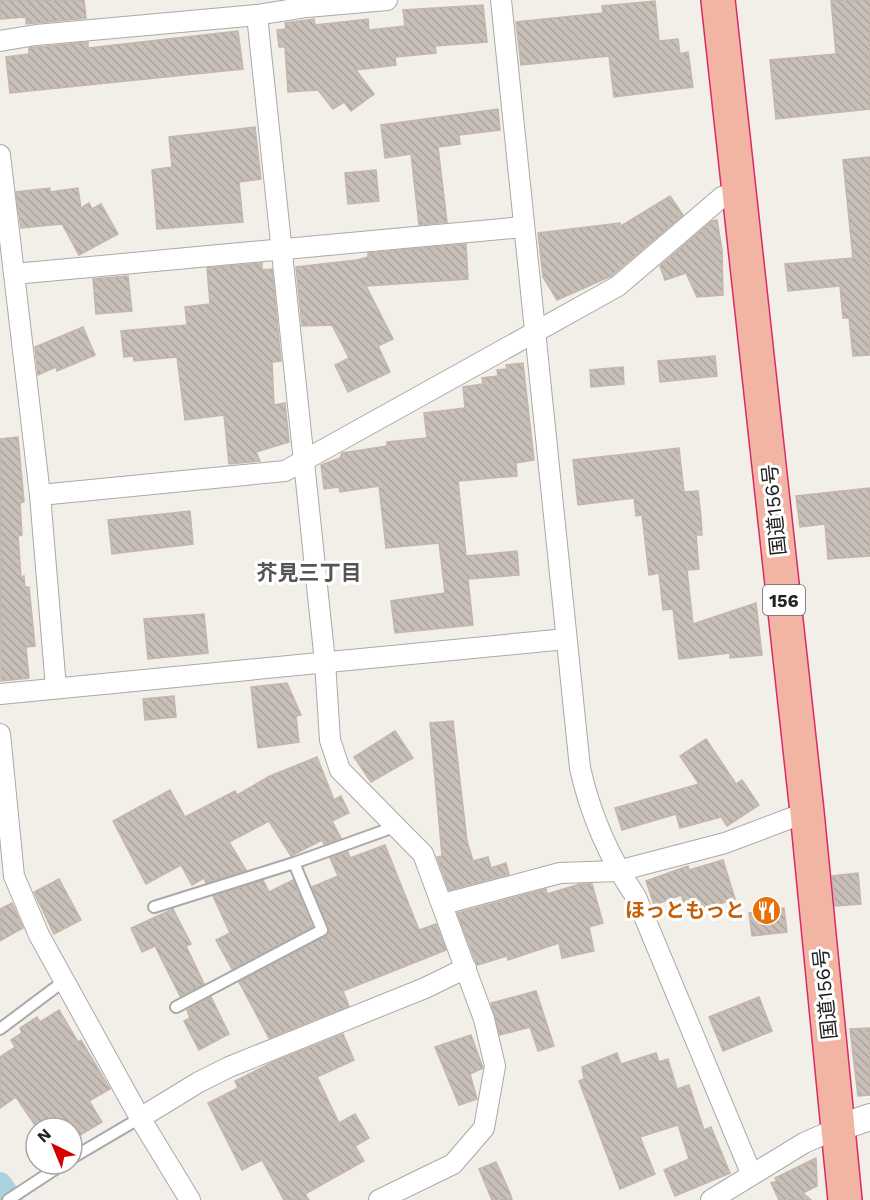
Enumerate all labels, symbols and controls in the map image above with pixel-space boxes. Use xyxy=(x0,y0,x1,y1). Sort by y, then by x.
street label: 国道156号 xyxy=(757,463,791,557)
district label: 芥見三丁目 xyxy=(257,560,362,585)
road number: 156 xyxy=(763,585,805,615)
restaurant icon: ほっともっと xyxy=(750,894,782,926)
place label: ほっともっと xyxy=(625,898,745,922)
street label: 国道156号 xyxy=(808,947,842,1041)
north arrow xyxy=(24,1116,84,1176)
text: N xyxy=(33,1124,55,1146)

